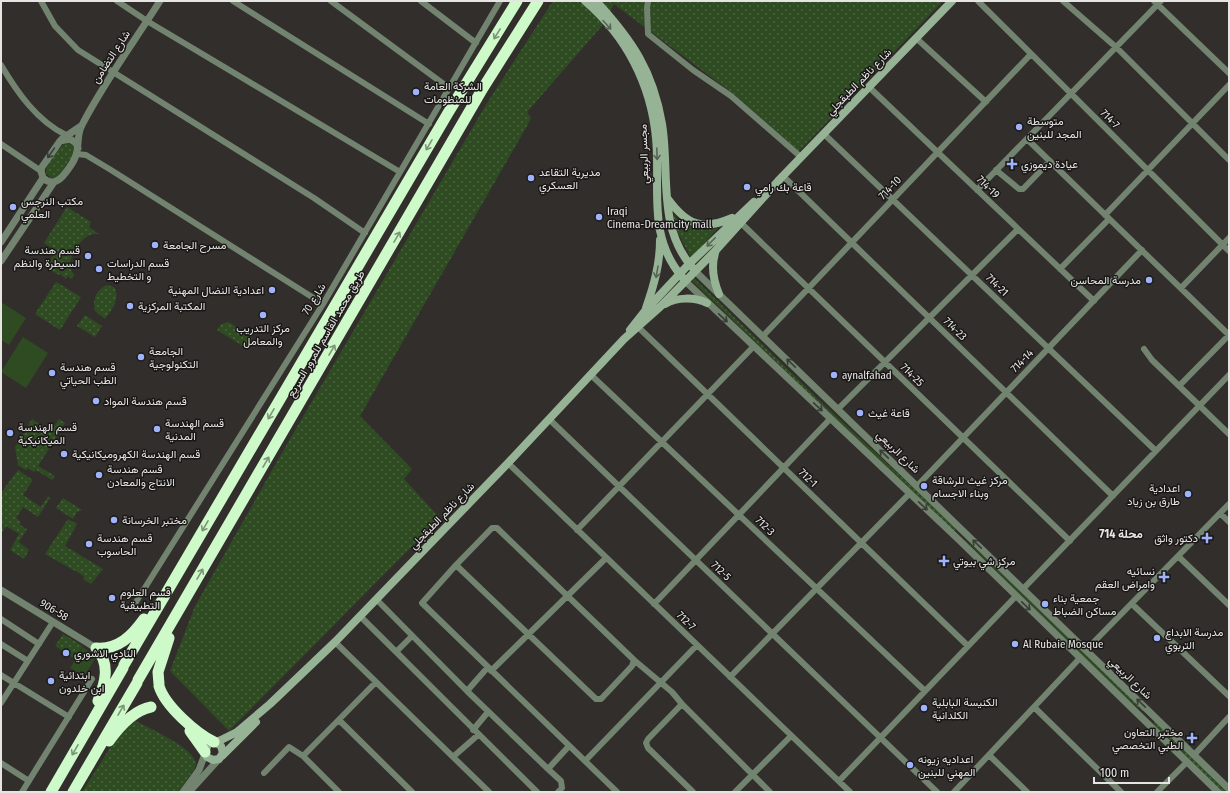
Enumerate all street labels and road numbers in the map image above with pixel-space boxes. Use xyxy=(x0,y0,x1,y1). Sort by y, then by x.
street label: شارع التضامن xyxy=(89,28,134,86)
street label: شارع ناظم الطبقجلي xyxy=(824,46,897,120)
street label: 714-7 xyxy=(1098,107,1123,132)
street label: مجسر الربيعي xyxy=(636,124,655,184)
street label: 714-10 xyxy=(876,173,904,202)
street label: 714-19 xyxy=(974,173,1002,201)
street label: طريق محمد القاسم للمرور السريع xyxy=(284,268,369,400)
street label: 714-21 xyxy=(983,271,1011,299)
street label: شارع 70 xyxy=(299,281,330,318)
street label: 714-23 xyxy=(941,315,969,343)
street label: 714-14 xyxy=(1008,346,1036,375)
street label: 714-25 xyxy=(898,361,926,389)
street label: شارع الربيعي xyxy=(872,428,923,478)
street label: 712-1 xyxy=(796,466,820,490)
street label: شارع ناظم الطبقجلي xyxy=(407,480,480,554)
street label: 712-3 xyxy=(753,514,777,538)
street label: 712-5 xyxy=(708,559,734,583)
street label: 906-58 xyxy=(37,596,71,624)
street label: 712-7 xyxy=(674,609,699,633)
street label: شارع الربيعي xyxy=(1104,654,1155,704)

